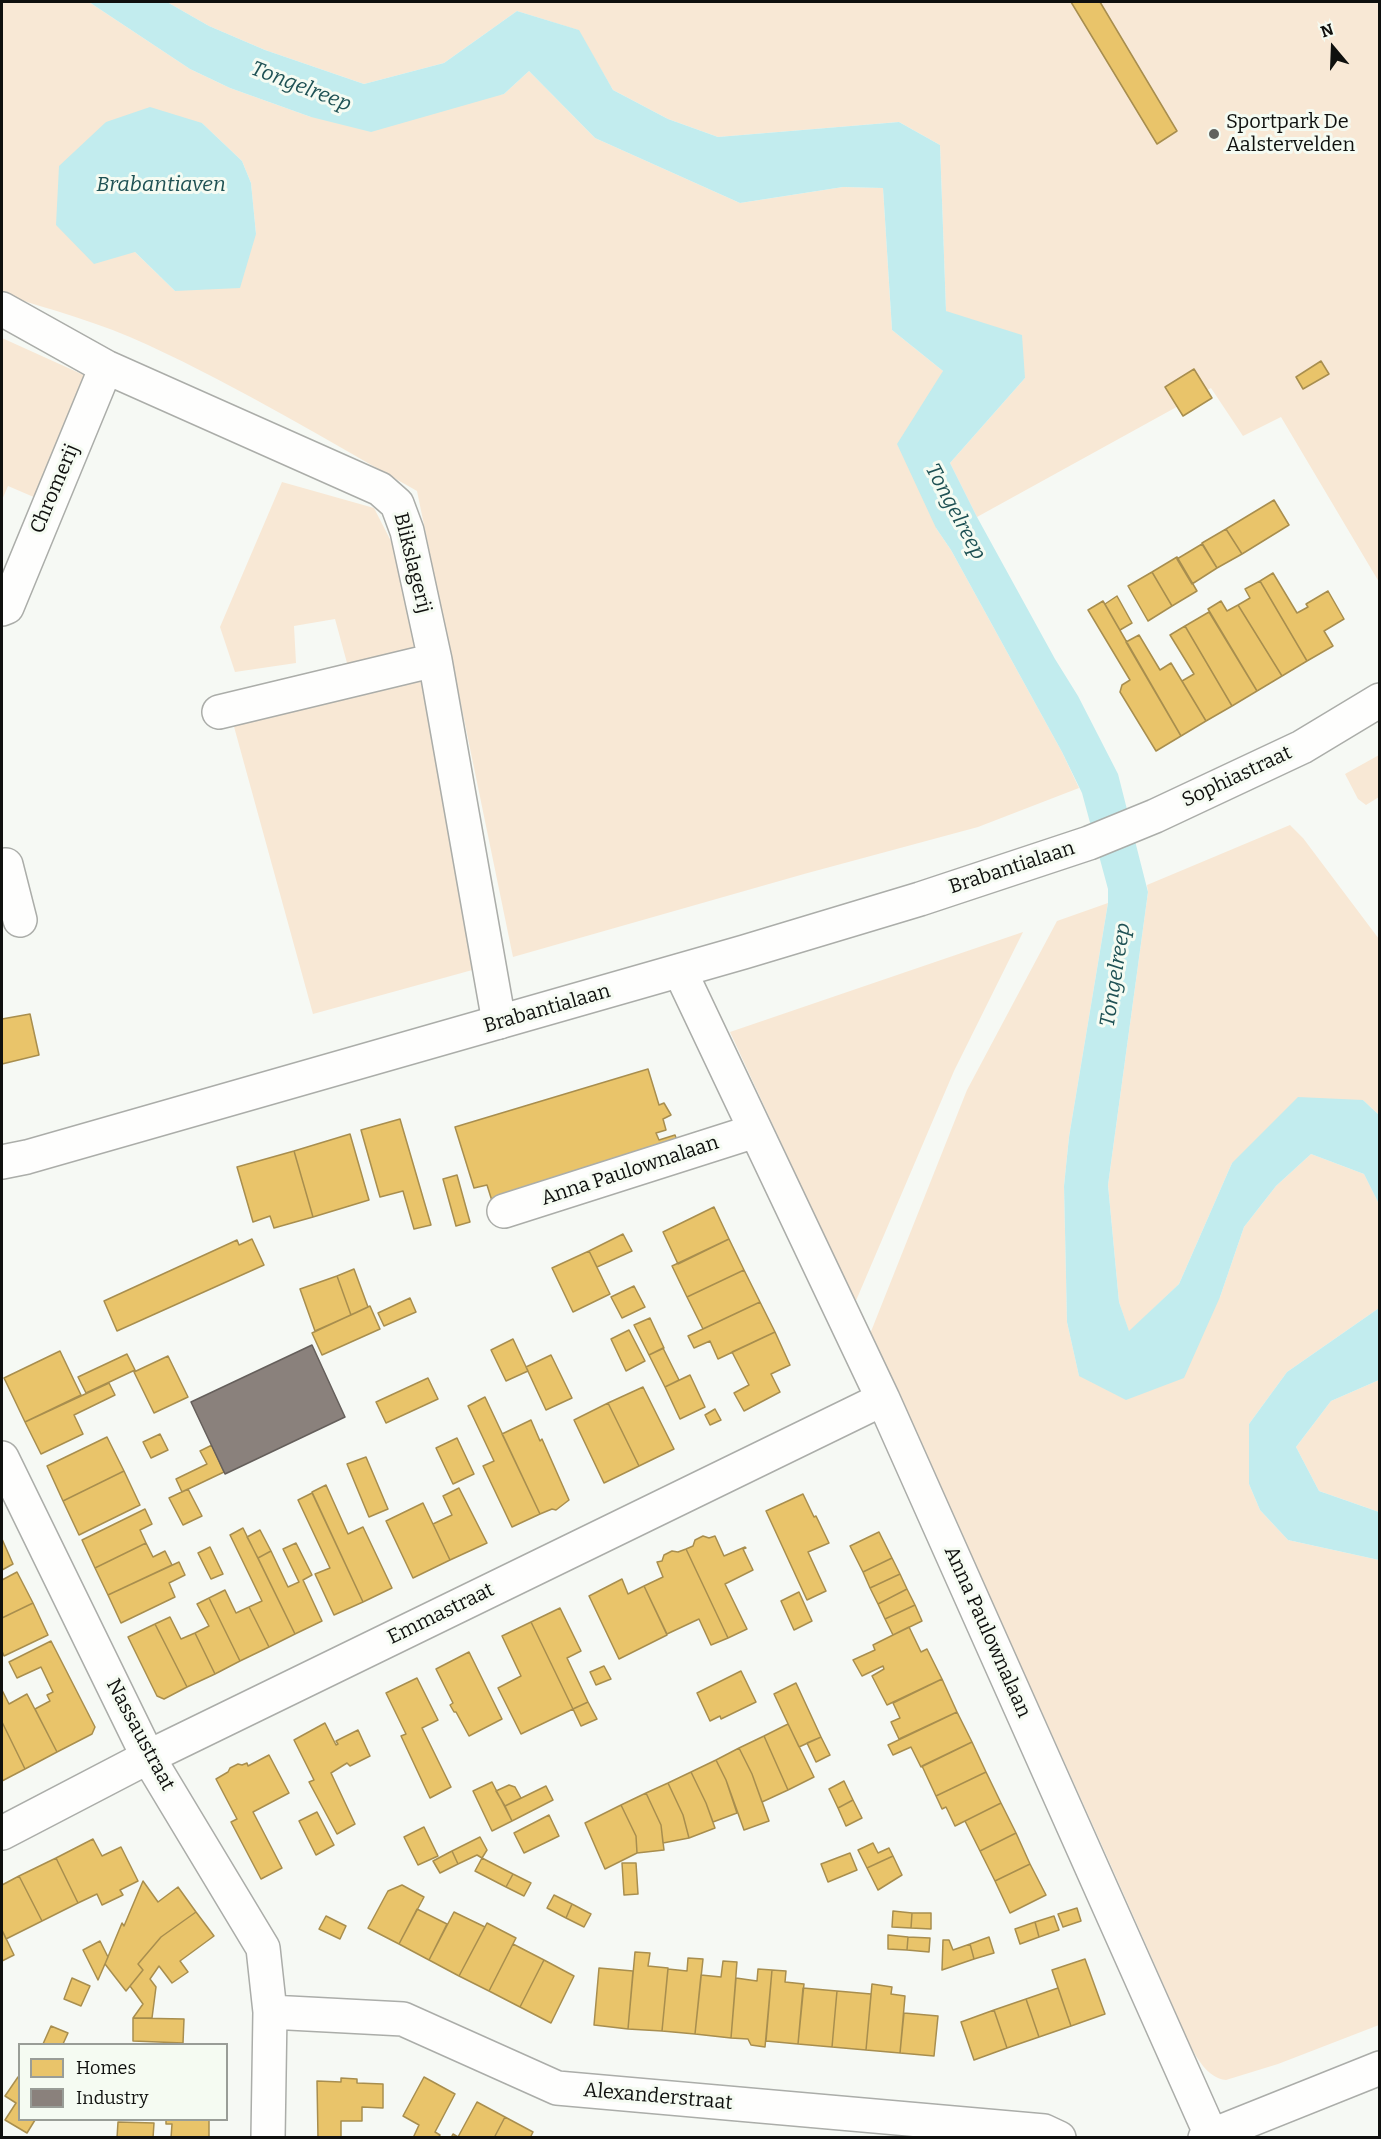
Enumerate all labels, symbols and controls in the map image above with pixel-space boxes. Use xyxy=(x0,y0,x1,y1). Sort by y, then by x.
north arrow xyxy=(1303,18,1363,78)
text: N xyxy=(1318,20,1336,42)
water label: Tongelreep xyxy=(247,56,355,118)
place label: Sportpark De Aalstervelden xyxy=(1226,110,1355,157)
marker: Sportpark De Aalstervelden xyxy=(1207,127,1221,141)
water label: Brabantiaven xyxy=(96,172,226,198)
street label: Chromerij xyxy=(25,441,85,537)
water label: Tongelreep xyxy=(919,460,991,564)
street label: Blikslagerij xyxy=(388,510,436,616)
street label: Sophiastraat xyxy=(1178,741,1296,813)
street label: Brabantialaan xyxy=(946,836,1078,900)
water label: Tongelreep xyxy=(1095,921,1137,1029)
street label: Brabantialaan xyxy=(481,979,613,1039)
street label: Anna Paulownalaan xyxy=(538,1131,722,1211)
street label: Anna Paulownalaan xyxy=(938,1543,1036,1721)
street label: Emmastraat xyxy=(384,1578,498,1650)
street label: Nassaustraat xyxy=(101,1675,179,1795)
legend xyxy=(18,2043,228,2121)
text: Homes xyxy=(76,2057,136,2079)
street label: Alexanderstraat xyxy=(582,2079,734,2115)
text: Industry xyxy=(76,2087,148,2109)

